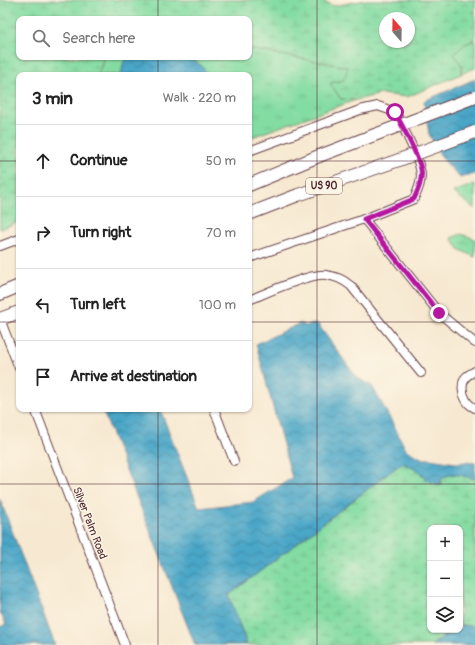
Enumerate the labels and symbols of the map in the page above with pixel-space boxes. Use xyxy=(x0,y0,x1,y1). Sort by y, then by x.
north arrow xyxy=(379,12,415,48)
route start xyxy=(386,103,404,121)
road number: US 90 xyxy=(306,178,342,194)
route end xyxy=(430,304,448,322)
street label: Silver Palm Road xyxy=(70,485,110,561)

